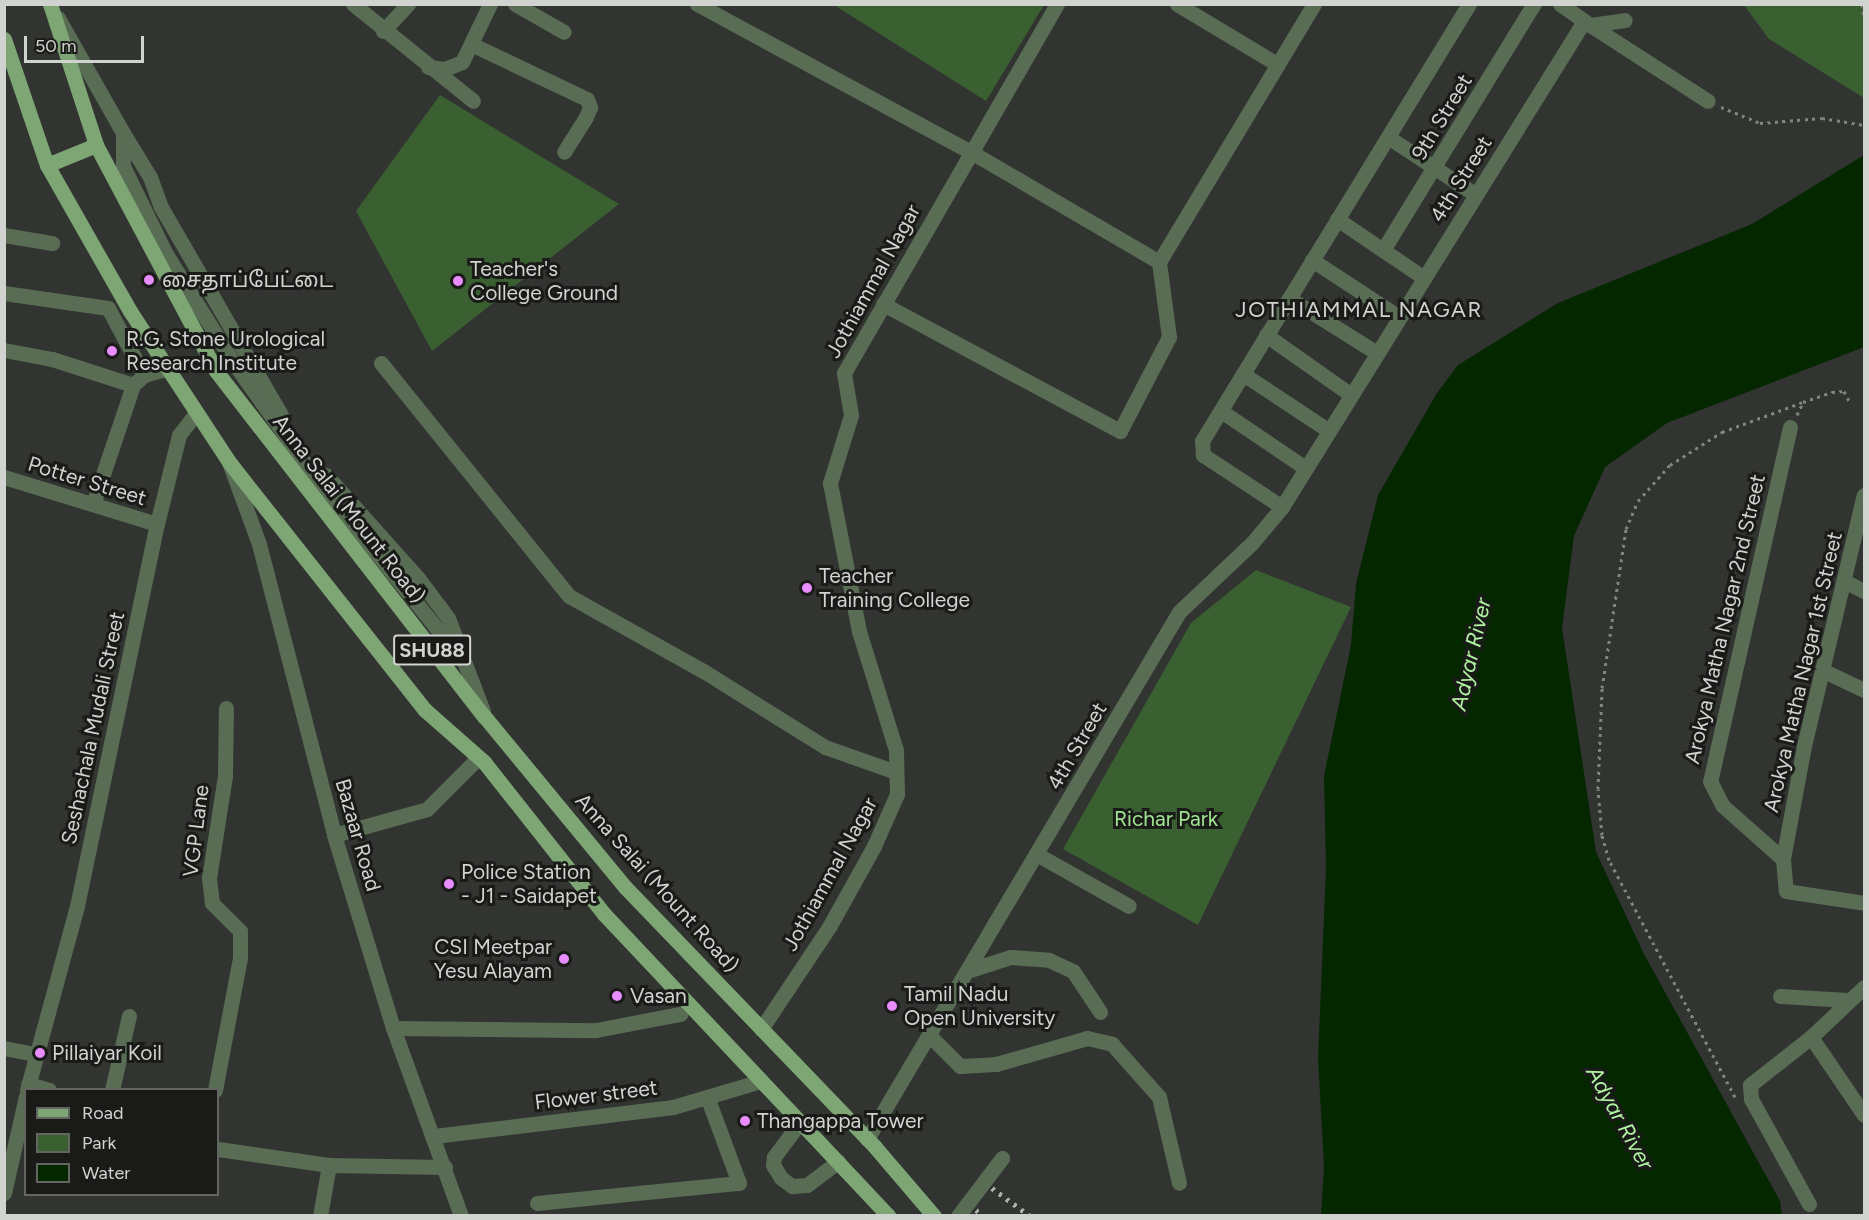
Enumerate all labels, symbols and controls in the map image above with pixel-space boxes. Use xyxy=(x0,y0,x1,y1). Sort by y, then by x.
scale bar xyxy=(27,24,147,62)
text: 50 m xyxy=(35,35,77,57)
street label: 9th Street xyxy=(1407,70,1477,164)
street label: 4th Street xyxy=(1425,131,1497,227)
street label: Jothiammal Nagar xyxy=(820,200,926,362)
place label: Teacher's College Ground xyxy=(470,256,618,306)
place label: சைதாப்பேட்டை xyxy=(162,267,333,293)
marker: சைதாப்பேட்டை xyxy=(140,271,158,289)
marker: Teacher's College Ground xyxy=(451,274,465,288)
district label: JOTHIAMMAL NAGAR xyxy=(1235,297,1483,323)
place label: R.G. Stone Urological Research Institute xyxy=(126,326,325,376)
marker: R.G. Stone Urological Research Institute xyxy=(103,342,121,360)
street label: Anna Salai (Mount Road) xyxy=(268,410,430,608)
street label: Potter Street xyxy=(25,451,149,511)
street label: Arokya Matha Nagar 2nd Street xyxy=(1679,472,1771,766)
street label: Arokya Matha Nagar 1st Street xyxy=(1758,529,1848,815)
place label: Teacher Training College xyxy=(819,563,970,613)
marker: Teacher Training College xyxy=(800,581,814,595)
water label: Adyar River xyxy=(1445,595,1497,713)
street label: Seshachala Mudali Street xyxy=(56,610,130,846)
road number: SHU88 xyxy=(393,633,471,667)
street label: 4th Street xyxy=(1042,698,1112,794)
street label: Bazaar Road xyxy=(330,776,386,894)
street label: VGP Lane xyxy=(178,783,214,879)
street label: Anna Salai (Mount Road) xyxy=(570,788,744,978)
street label: Jothiammal Nagar xyxy=(777,793,883,955)
park label: Richar Park xyxy=(1114,806,1218,832)
place label: Police Station - J1 - Saidapet xyxy=(461,859,597,909)
marker: Police Station - J1 - Saidapet xyxy=(442,877,456,891)
place label: CSI Meetpar Yesu Alayam xyxy=(434,934,552,984)
marker: CSI Meetpar Yesu Alayam xyxy=(557,952,571,966)
place label: Tamil Nadu Open University xyxy=(904,981,1055,1031)
place label: Vasan xyxy=(630,983,687,1009)
marker: Vasan xyxy=(608,987,626,1005)
marker: Tamil Nadu Open University xyxy=(885,999,899,1013)
place label: Pillaiyar Koil xyxy=(52,1040,162,1066)
marker: Pillaiyar Koil xyxy=(33,1046,47,1060)
water label: Adyar River xyxy=(1581,1062,1659,1174)
street label: Flower street xyxy=(533,1075,659,1115)
legend xyxy=(24,1088,219,1196)
text: Road xyxy=(82,1102,123,1124)
place label: Thangappa Tower xyxy=(757,1108,923,1134)
marker: Thangappa Tower xyxy=(738,1114,752,1128)
text: Park xyxy=(82,1132,116,1154)
text: Water xyxy=(82,1162,130,1184)

